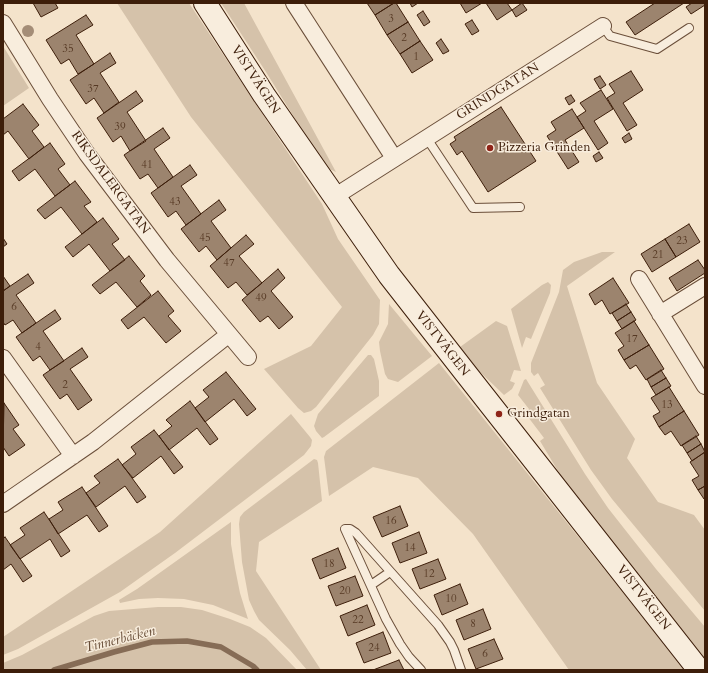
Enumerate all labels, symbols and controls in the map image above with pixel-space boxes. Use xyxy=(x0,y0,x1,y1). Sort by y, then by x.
house number: 3 xyxy=(388,12,394,26)
house number: 2 xyxy=(401,31,407,45)
house number: 35 xyxy=(62,42,74,56)
street label: VISTVÄGEN xyxy=(227,43,283,117)
house number: 1 xyxy=(413,50,419,64)
street label: GRINDGATAN xyxy=(454,60,542,124)
house number: 37 xyxy=(87,82,99,96)
house number: 39 xyxy=(114,120,126,134)
street label: RIKSDALERGATAN xyxy=(67,128,153,238)
place label: Pizzeria Grinden xyxy=(498,140,591,156)
marker: Pizzeria Grinden xyxy=(485,143,495,153)
house number: 41 xyxy=(141,158,153,172)
house number: 43 xyxy=(169,195,181,209)
house number: 45 xyxy=(199,231,211,245)
house number: 23 xyxy=(676,234,688,248)
house number: 21 xyxy=(652,248,664,262)
house number: 47 xyxy=(223,256,235,270)
house number: 49 xyxy=(255,291,267,305)
house number: 6 xyxy=(11,300,17,314)
street label: VISTVÄGEN xyxy=(412,308,472,380)
house number: 17 xyxy=(626,332,638,346)
house number: 4 xyxy=(35,340,41,354)
house number: 2 xyxy=(62,378,68,392)
house number: 13 xyxy=(661,398,673,412)
place label: Grindgatan xyxy=(507,406,570,422)
marker: Grindgatan xyxy=(494,409,504,419)
house number: 16 xyxy=(385,514,397,528)
house number: 14 xyxy=(404,541,416,555)
house number: 18 xyxy=(323,557,335,571)
street label: VISTVÄGEN xyxy=(613,562,673,634)
house number: 12 xyxy=(423,567,435,581)
house number: 20 xyxy=(339,584,351,598)
house number: 10 xyxy=(445,592,457,606)
house number: 22 xyxy=(352,613,364,627)
house number: 8 xyxy=(470,617,476,631)
water label: Tinnerbäcken xyxy=(83,623,157,657)
house number: 24 xyxy=(368,641,380,655)
house number: 6 xyxy=(482,647,488,661)

